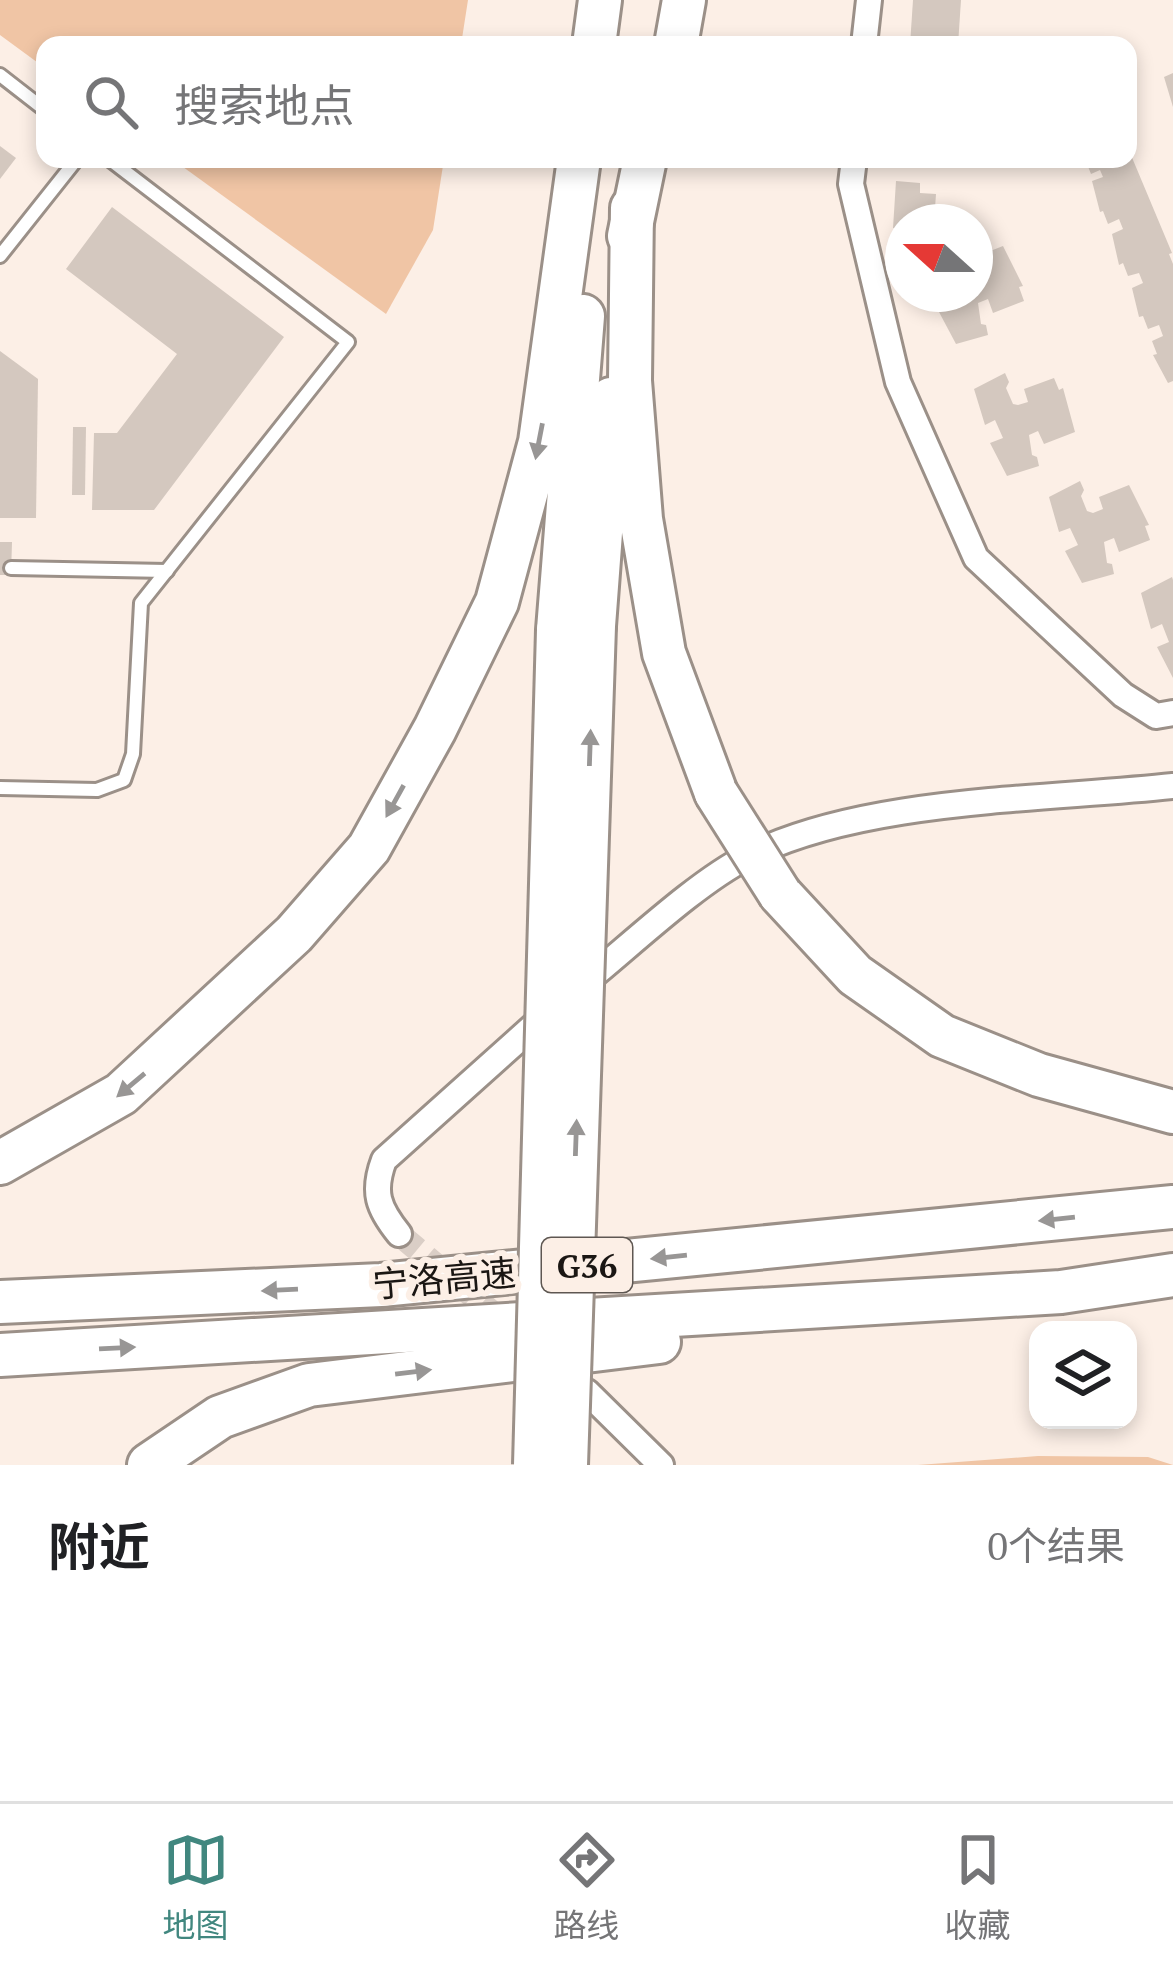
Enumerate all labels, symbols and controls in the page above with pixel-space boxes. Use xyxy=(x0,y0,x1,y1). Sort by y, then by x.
search box xyxy=(36,36,1137,168)
icon: search xyxy=(78,69,144,135)
text: 搜索地点 xyxy=(174,75,354,135)
north arrow xyxy=(885,204,993,312)
one-way arrow xyxy=(529,423,548,461)
one-way arrow xyxy=(581,728,600,766)
one-way arrow xyxy=(385,784,406,818)
one-way arrow xyxy=(116,1071,146,1097)
one-way arrow xyxy=(567,1118,586,1156)
one-way arrow xyxy=(1037,1209,1075,1228)
road number: G36 xyxy=(542,1238,632,1292)
street label: 宁洛高速 xyxy=(370,1248,518,1308)
one-way arrow xyxy=(649,1248,687,1267)
one-way arrow xyxy=(260,1281,298,1300)
map controls xyxy=(1029,1321,1137,1429)
button: layers xyxy=(1029,1321,1137,1429)
one-way arrow xyxy=(99,1339,136,1358)
one-way arrow xyxy=(395,1363,432,1382)
text: 附近 xyxy=(48,1512,150,1580)
text: 0个结果 xyxy=(987,1519,1125,1571)
tab: 地图 xyxy=(163,1827,229,1947)
tab: 路线 xyxy=(554,1827,620,1947)
tab: 收藏 xyxy=(945,1827,1011,1947)

